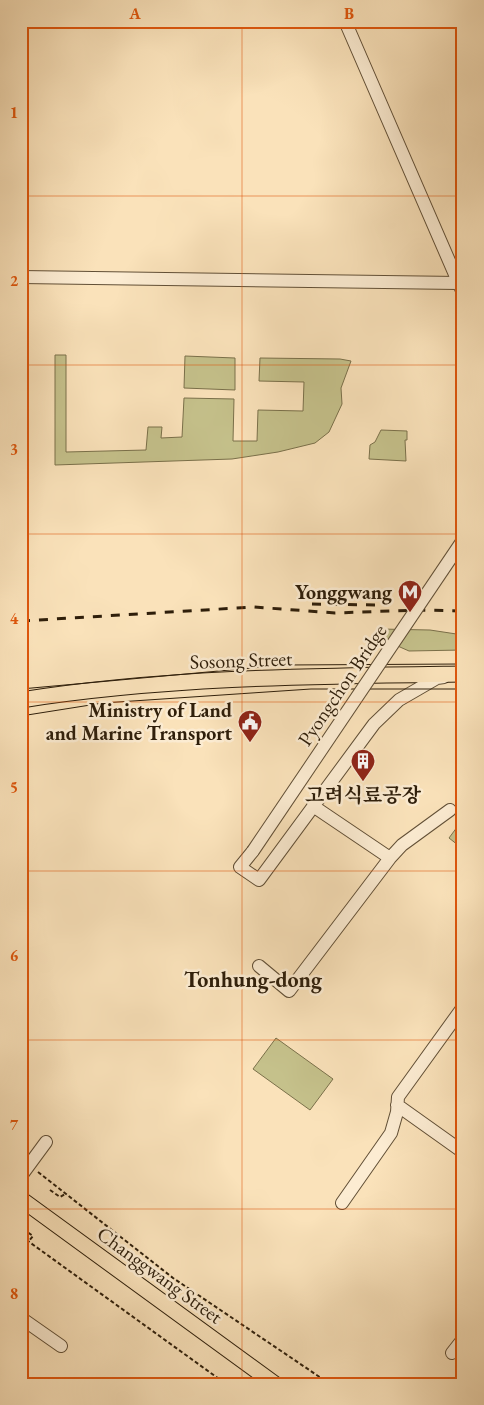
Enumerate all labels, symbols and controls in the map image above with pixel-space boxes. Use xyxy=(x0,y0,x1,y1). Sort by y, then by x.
text: A xyxy=(128,3,141,24)
text: B xyxy=(344,3,354,24)
text: 1 xyxy=(10,102,18,123)
text: 2 xyxy=(10,270,19,291)
text: 3 xyxy=(10,439,18,460)
place label: Yonggwang xyxy=(295,579,393,605)
metro station icon: Yonggwang xyxy=(397,579,423,613)
text: 4 xyxy=(10,608,19,629)
street label: Pyongchon Bridge xyxy=(292,619,392,751)
street label: Sosong Street xyxy=(189,645,294,675)
place label: Ministry of Land and Marine Transport xyxy=(46,697,232,746)
public building icon: Ministry of Land and Marine Transport xyxy=(237,709,263,743)
building icon: 고려식료공장 xyxy=(350,748,376,782)
text: 5 xyxy=(10,777,18,798)
place label: 고려식료공장 xyxy=(305,782,422,808)
text: 6 xyxy=(10,945,19,966)
district label: Tonhung-dong xyxy=(184,965,323,994)
text: 7 xyxy=(10,1114,19,1135)
street label: Changgwang Street xyxy=(92,1221,228,1330)
text: 8 xyxy=(10,1283,18,1304)

